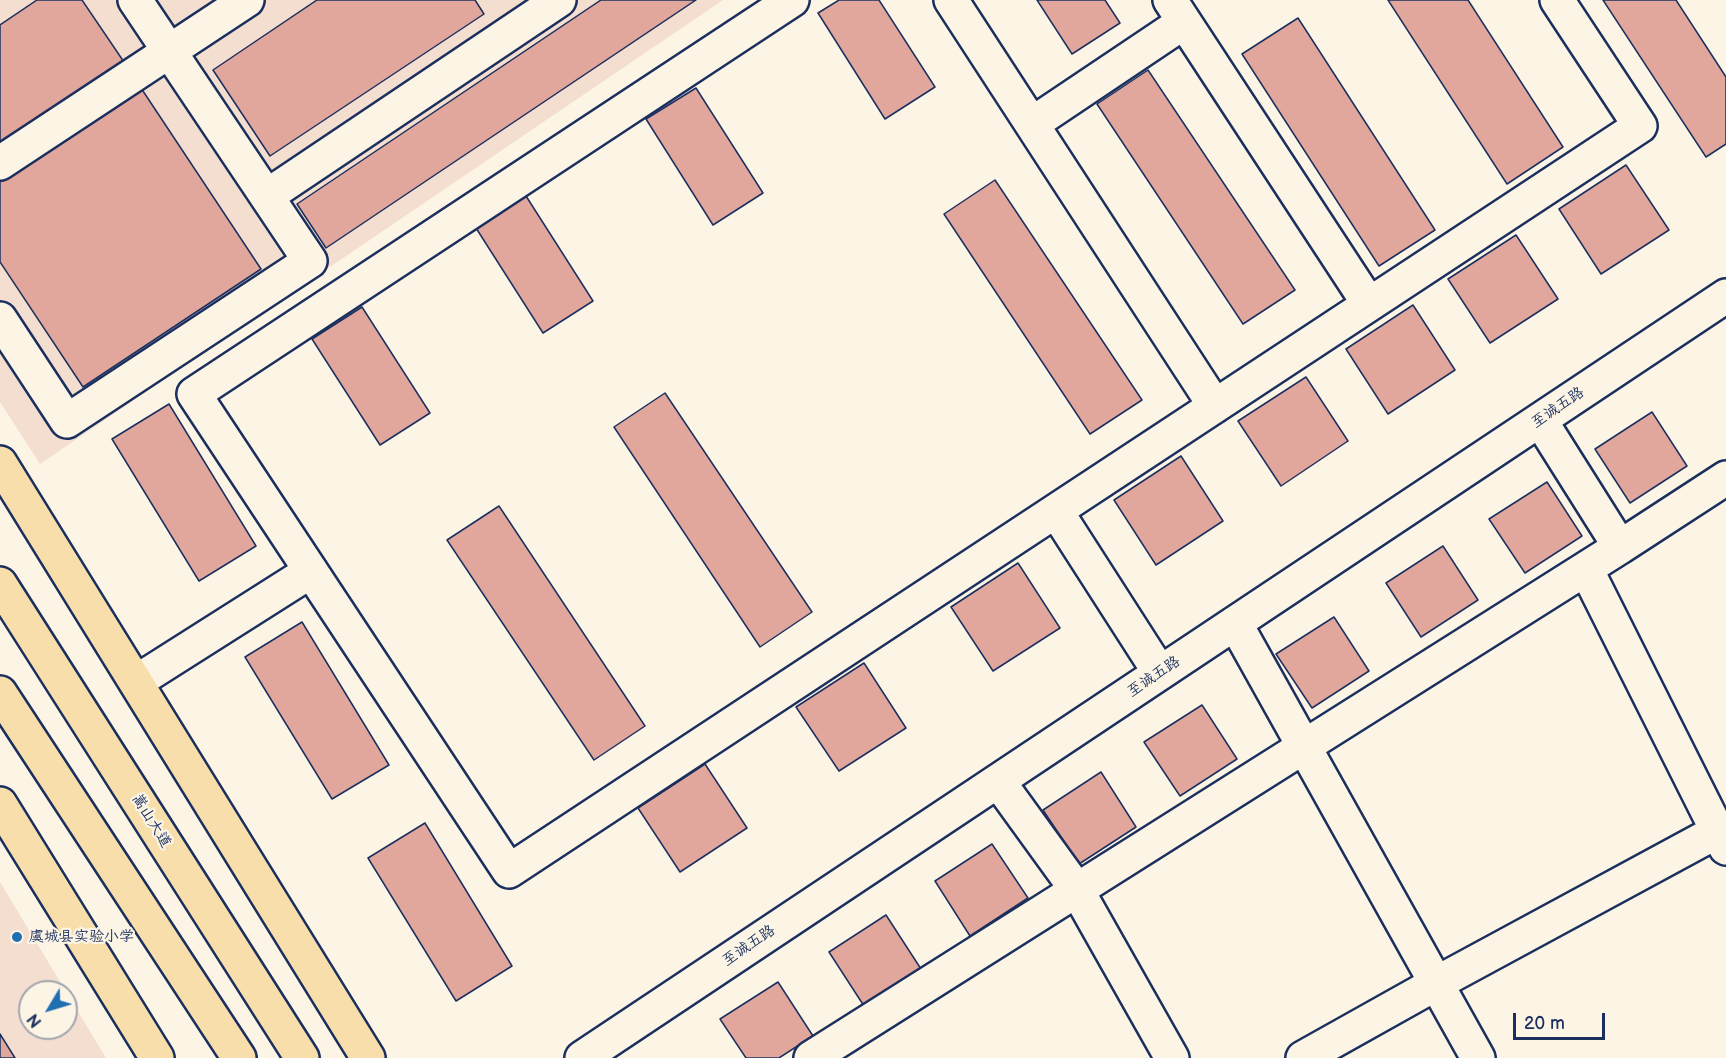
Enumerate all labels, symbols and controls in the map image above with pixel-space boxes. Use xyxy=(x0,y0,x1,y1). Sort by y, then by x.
street label: 至诚五路 xyxy=(1528,384,1588,432)
street label: 至诚五路 xyxy=(1124,653,1184,701)
street label: 嵩山大道 xyxy=(127,791,175,851)
street label: 至诚五路 xyxy=(719,922,779,970)
place label: 虞城县实验小学 xyxy=(29,928,134,946)
marker: 虞城县实验小学 xyxy=(10,930,24,944)
north arrow xyxy=(18,980,78,1040)
scale bar xyxy=(1516,1001,1608,1039)
text: N xyxy=(24,1010,46,1031)
text: 20 m xyxy=(1524,1013,1565,1034)

